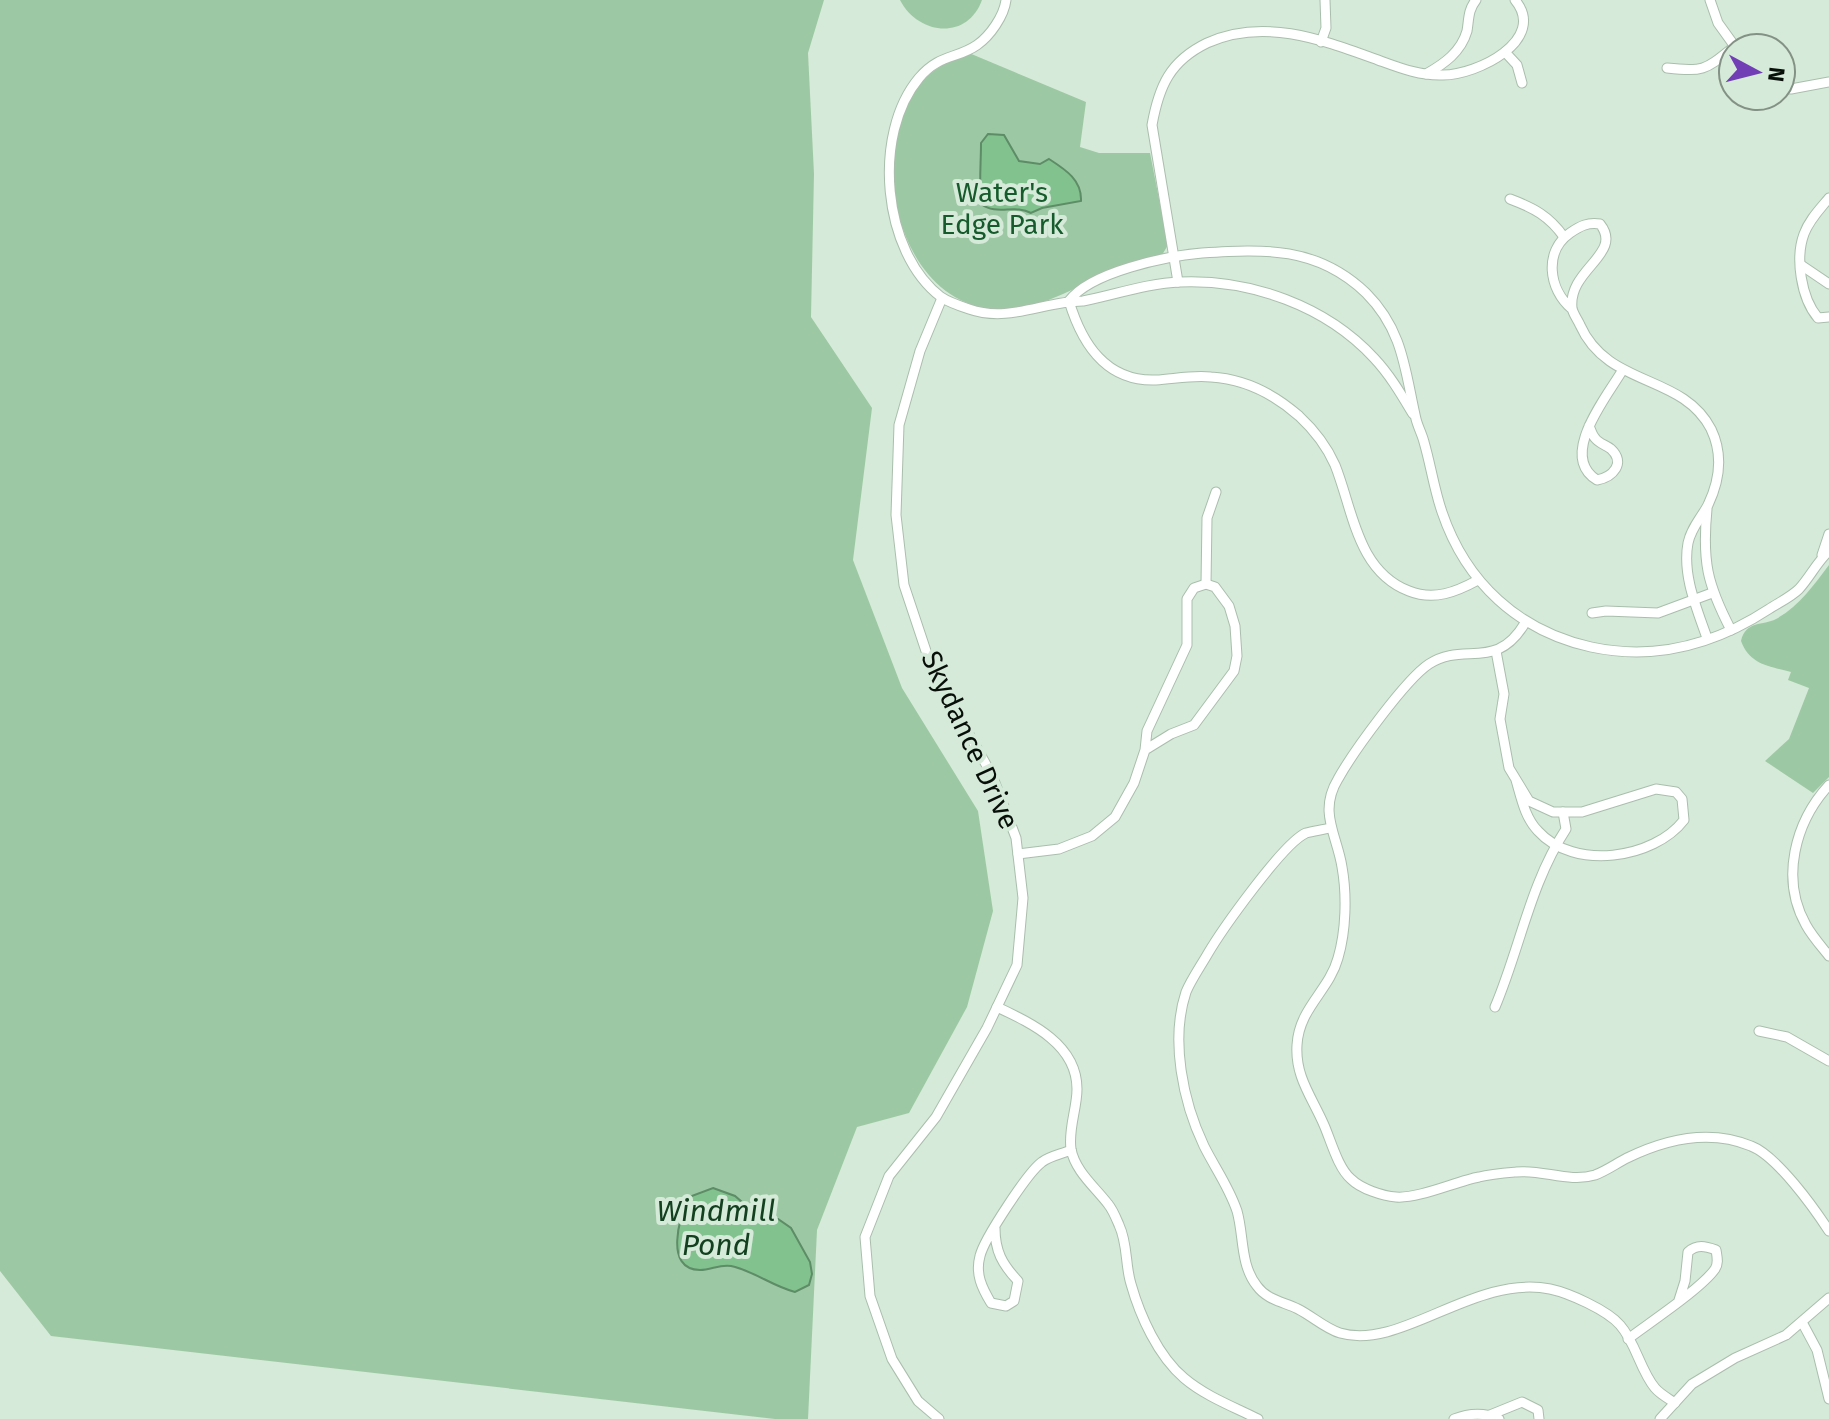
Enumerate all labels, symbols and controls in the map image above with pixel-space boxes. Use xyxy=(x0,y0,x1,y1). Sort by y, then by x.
north arrow xyxy=(1717,32,1797,112)
text: N xyxy=(1762,65,1791,83)
park label: Water's Edge Park xyxy=(940,176,1064,241)
street label: Skydance Drive xyxy=(914,646,1026,834)
water label: Windmill Pond xyxy=(656,1193,776,1263)

